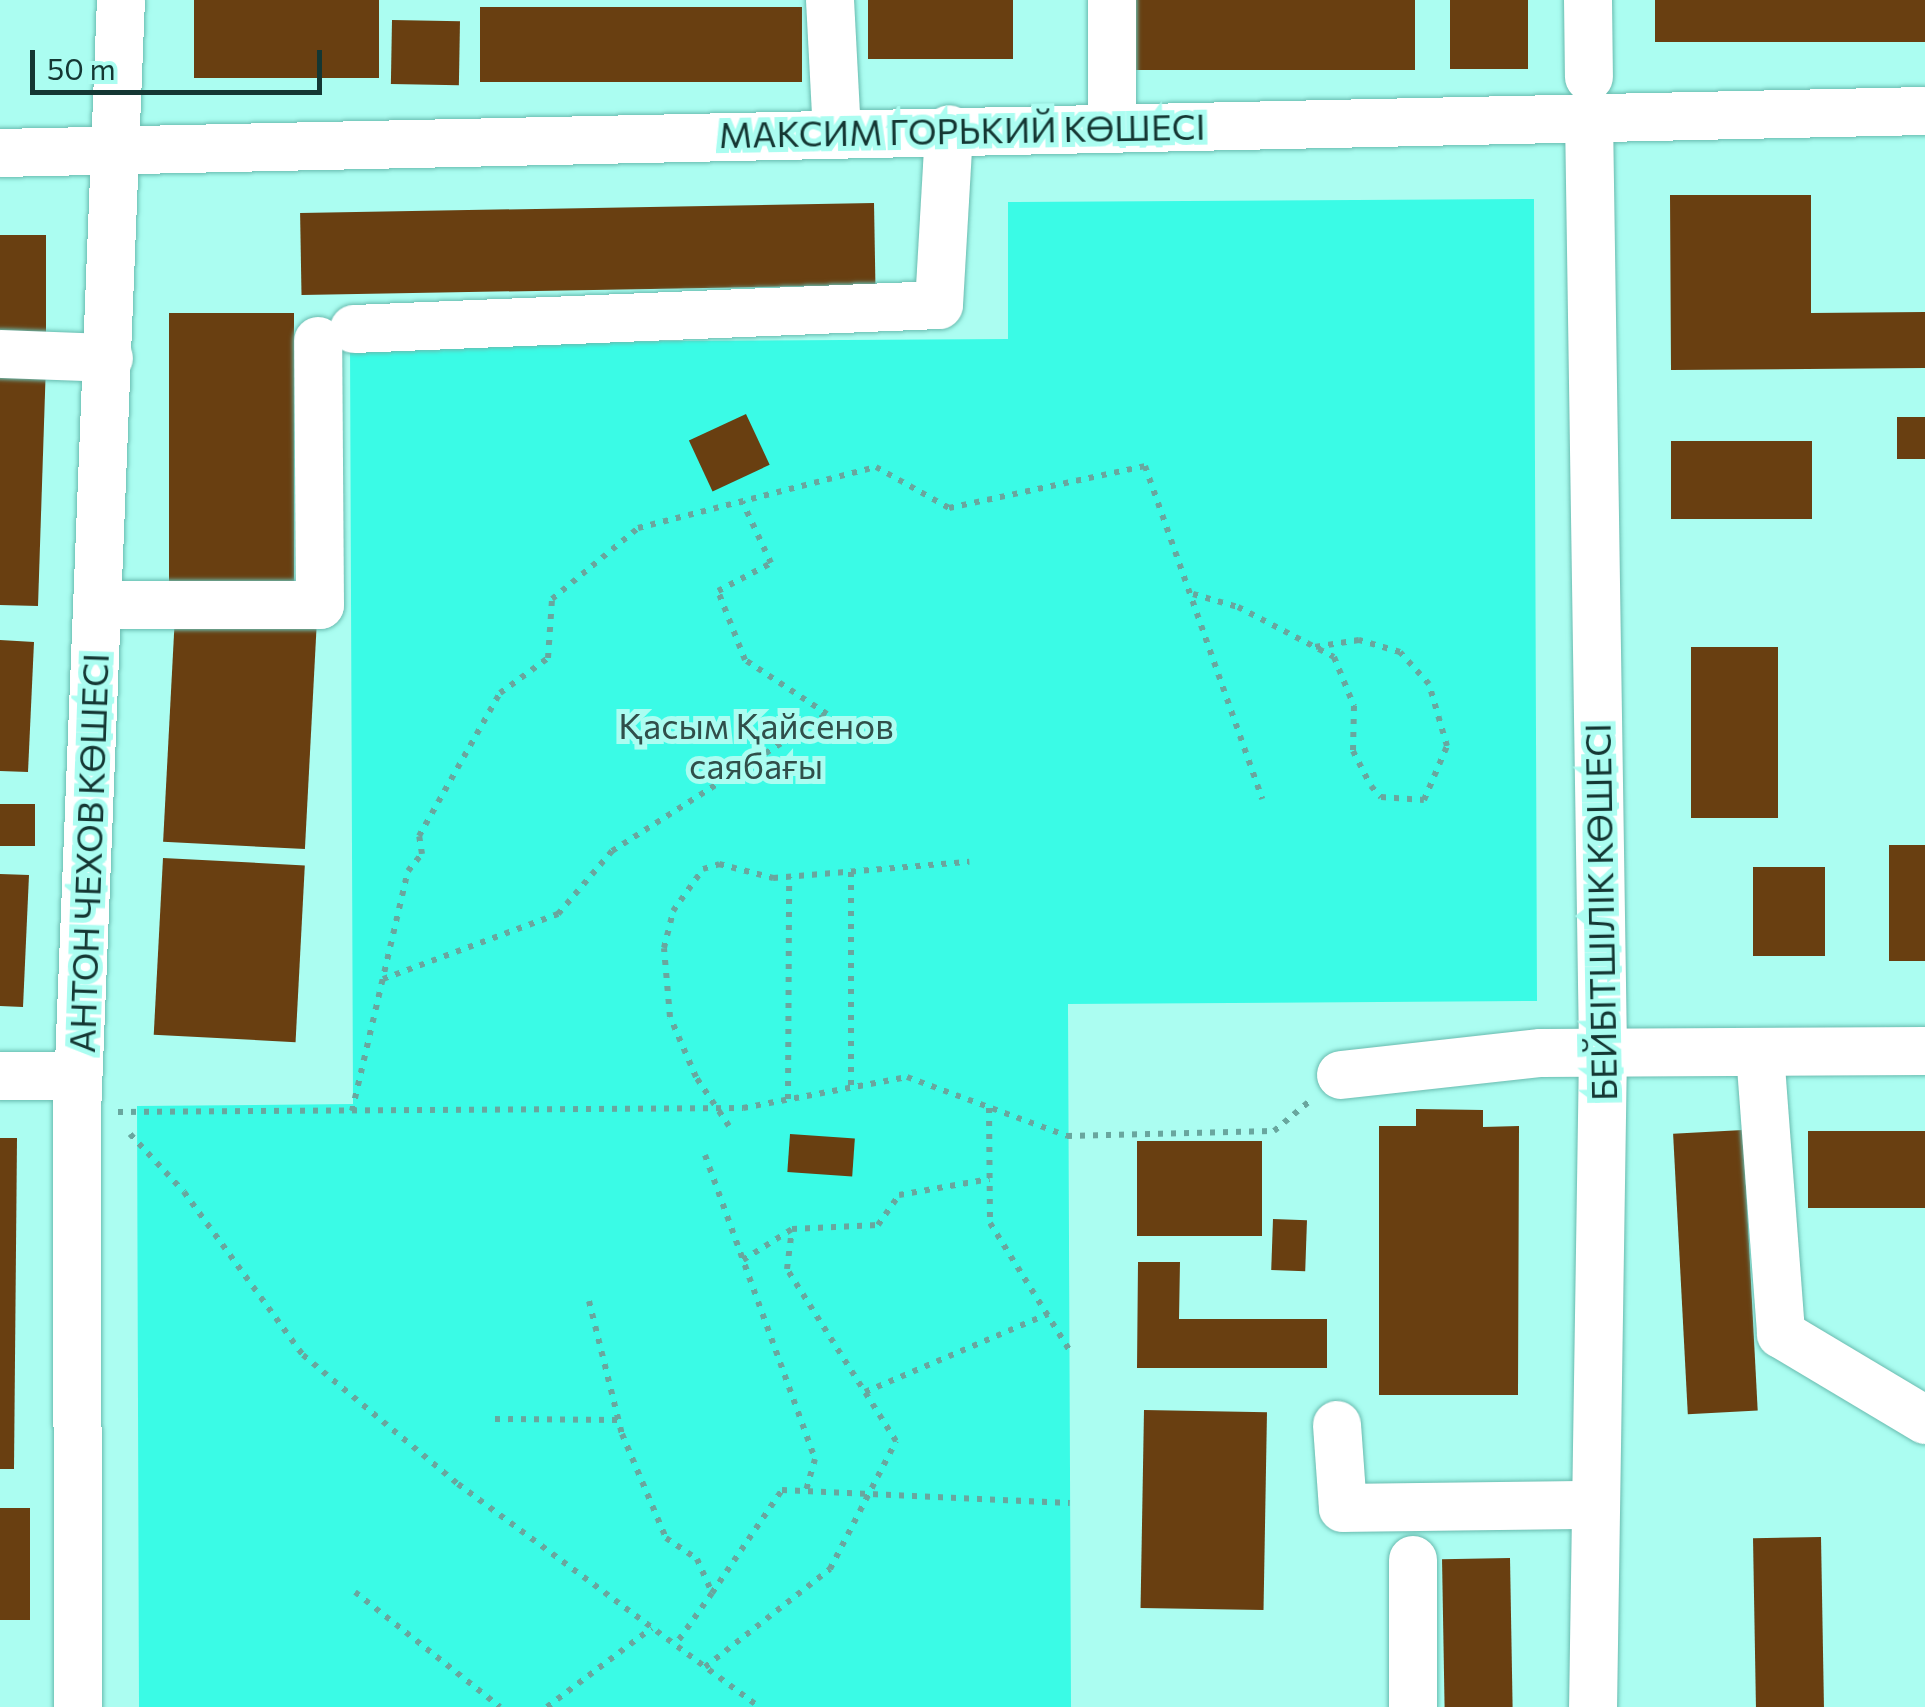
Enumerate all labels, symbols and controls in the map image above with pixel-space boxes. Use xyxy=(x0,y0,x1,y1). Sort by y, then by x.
scale bar xyxy=(35,30,328,92)
text: 50 m xyxy=(47,49,116,86)
street label: МАКСИМ ГОРЬКИЙ КӨШЕСІ xyxy=(718,105,1206,155)
street label: АНТОН ЧЕХОВ КӨШЕСІ xyxy=(60,652,116,1054)
park label: Қасым Қайсенов саябағы xyxy=(618,704,894,786)
street label: БЕЙБІТШІЛІК КӨШЕСІ xyxy=(1576,723,1624,1101)

